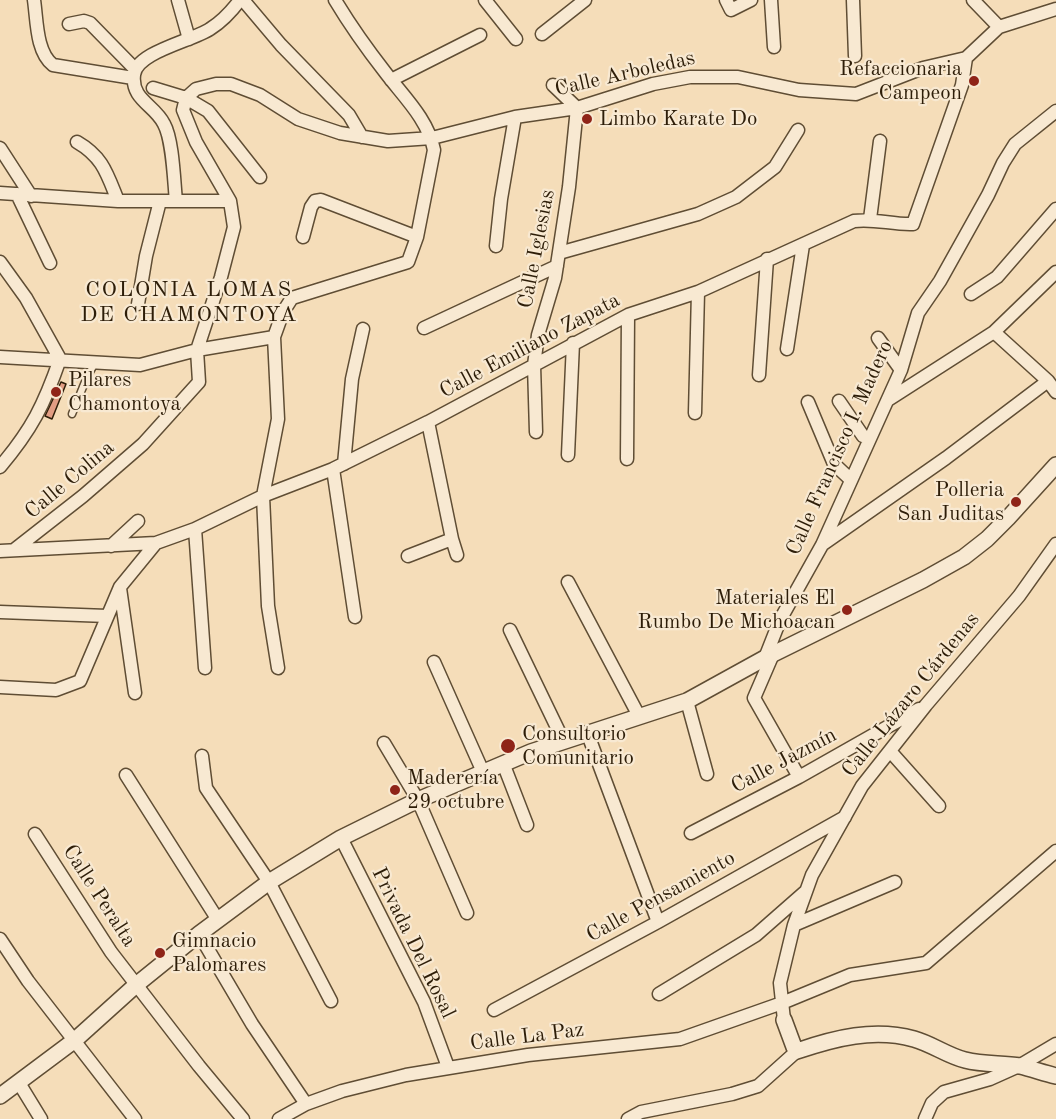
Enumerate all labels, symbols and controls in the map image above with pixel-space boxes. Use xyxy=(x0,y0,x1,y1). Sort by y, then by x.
street label: Calle Arboledas xyxy=(553,46,697,102)
place label: Refaccionaria Campeon xyxy=(839,56,962,106)
marker: Refaccionaria Campeon xyxy=(967,74,981,88)
place label: Limbo Karate Do xyxy=(599,106,757,132)
marker: Limbo Karate Do xyxy=(580,112,594,126)
street label: Calle Iglesias xyxy=(513,187,561,311)
district label: COLONIA LOMAS DE CHAMONTOYA xyxy=(80,277,298,328)
street label: Calle Emiliano Zapata xyxy=(436,288,624,404)
street label: Calle Francisco I. Madero xyxy=(781,336,899,560)
place label: Pilares Chamontoya xyxy=(68,367,181,417)
marker: Pilares Chamontoya xyxy=(49,385,63,399)
street label: Calle Colina xyxy=(20,435,120,525)
place label: Polleria San Juditas xyxy=(897,477,1004,527)
marker: Polleria San Juditas xyxy=(1009,495,1023,509)
place label: Materiales El Rumbo De Michoacan xyxy=(638,585,835,635)
marker: Materiales El Rumbo De Michoacan xyxy=(840,603,854,617)
street label: Calle Lázaro Cárdenas xyxy=(837,607,985,783)
place label: Consultorio Comunitario xyxy=(522,721,634,771)
street label: Calle Jazmín xyxy=(727,723,841,799)
marker: Consultorio Comunitario xyxy=(499,737,517,755)
place label: Maderería 29 octubre xyxy=(407,765,504,815)
marker: Maderería 29 octubre xyxy=(388,783,402,797)
street label: Calle Peralta xyxy=(57,840,141,952)
street label: Calle Pensamiento xyxy=(582,846,740,948)
street label: Privada Del Rosal xyxy=(366,863,460,1023)
place label: Gimnacio Palomares xyxy=(172,928,266,978)
marker: Gimnacio Palomares xyxy=(153,946,167,960)
street label: Calle La Paz xyxy=(469,1018,585,1056)

